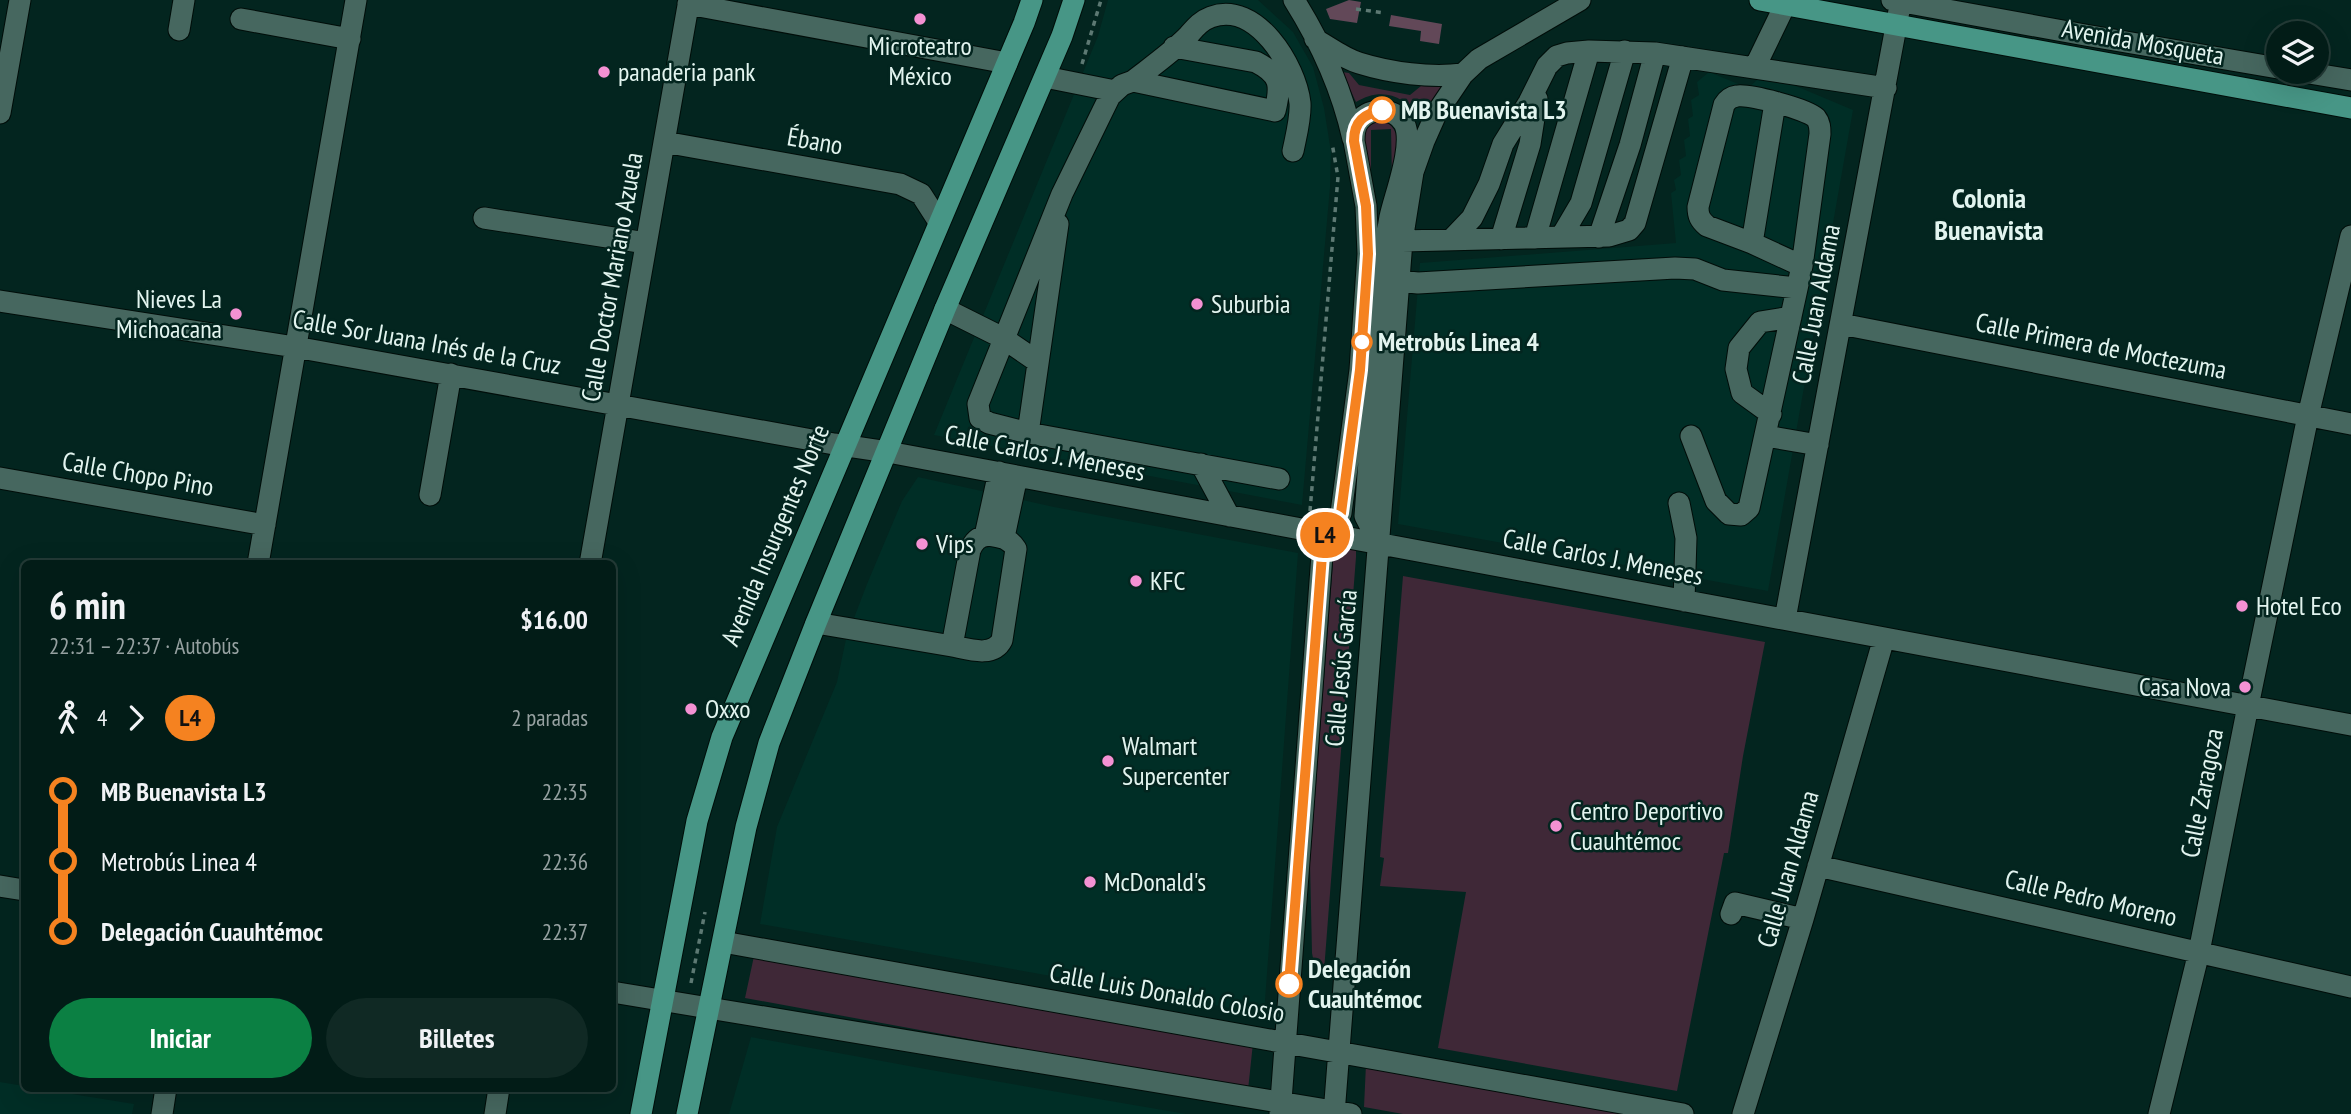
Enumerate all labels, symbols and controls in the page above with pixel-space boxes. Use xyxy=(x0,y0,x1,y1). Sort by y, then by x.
marker: Microteatro México xyxy=(912,11,928,27)
street label: Avenida Mosqueta xyxy=(2059,11,2227,72)
map controls xyxy=(2266,21,2329,84)
button: layers xyxy=(2266,21,2329,84)
place label: Microteatro México xyxy=(868,29,972,92)
place label: panaderia pank xyxy=(618,55,755,88)
marker: panaderia pank xyxy=(596,64,612,80)
place label: MB Buenavista L3 xyxy=(1401,93,1567,126)
marker: MB Buenavista L3 xyxy=(1369,97,1395,123)
street label: Ébano xyxy=(785,119,845,162)
street label: Calle Doctor Mariano Azuela xyxy=(573,150,650,404)
district label: Colonia Buenavista xyxy=(1934,179,2044,248)
street label: Calle Juan Aldama xyxy=(1784,221,1847,386)
place label: Nieves La Michoacana xyxy=(116,282,222,345)
place label: Suburbia xyxy=(1211,287,1290,320)
marker: Suburbia xyxy=(1189,296,1205,312)
street label: Calle Sor Juana Inés de la Cruz xyxy=(290,302,564,381)
street label: Calle Primera de Moctezuma xyxy=(1973,305,2229,386)
marker: Nieves La Michoacana xyxy=(228,306,244,322)
place label: Metrobús Linea 4 xyxy=(1378,325,1539,358)
marker: Metrobús Linea 4 xyxy=(1352,332,1372,352)
street label: Calle Carlos J. Meneses xyxy=(942,417,1148,488)
street label: Avenida Insurgentes Norte xyxy=(713,419,836,650)
street label: Calle Chopo Pino xyxy=(60,444,216,503)
line badge: L4 xyxy=(1294,512,1356,558)
text: L4 xyxy=(1314,519,1336,550)
street label: Calle Carlos J. Meneses xyxy=(1500,521,1706,592)
place label: Vips xyxy=(935,527,974,560)
marker: Vips xyxy=(914,536,930,552)
place label: KFC xyxy=(1150,564,1186,597)
marker: KFC xyxy=(1128,573,1144,589)
text: 6 min xyxy=(49,580,126,629)
street label: Calle Jesús García xyxy=(1317,588,1364,748)
place label: Hotel Eco xyxy=(2256,589,2342,622)
marker: Hotel Eco xyxy=(2234,598,2250,614)
text: $16.00 xyxy=(520,603,588,636)
text: 22:31 – 22:37 · Autobús xyxy=(49,631,239,660)
place label: Casa Nova xyxy=(2139,670,2231,703)
marker: Casa Nova xyxy=(2237,679,2253,695)
place label: Oxxo xyxy=(705,692,751,725)
icon: walk xyxy=(49,699,87,737)
icon: forward xyxy=(117,699,155,737)
marker: Oxxo xyxy=(683,701,699,717)
text: L4 xyxy=(179,702,201,733)
text: 4 xyxy=(97,703,107,732)
text: 2 paradas xyxy=(511,703,588,732)
street label: Calle Zaragoza xyxy=(2173,726,2230,860)
place label: Walmart Supercenter xyxy=(1122,729,1229,792)
marker: Walmart Supercenter xyxy=(1100,753,1116,769)
text: MB Buenavista L3 xyxy=(101,775,267,808)
text: 22:35 xyxy=(542,777,588,806)
street label: Calle Juan Aldama xyxy=(1749,787,1826,951)
place label: Centro Deportivo Cuauhtémoc xyxy=(1570,794,1723,857)
marker: Centro Deportivo Cuauhtémoc xyxy=(1548,818,1564,834)
text: Metrobús Linea 4 xyxy=(101,845,257,878)
text: 22:36 xyxy=(542,847,588,876)
street label: Calle Pedro Moreno xyxy=(2002,862,2180,933)
place label: McDonald's xyxy=(1104,865,1206,898)
marker: McDonald's xyxy=(1082,874,1098,890)
text: Delegación Cuauhtémoc xyxy=(101,915,323,948)
text: 22:37 xyxy=(542,917,588,946)
place label: Delegación Cuauhtémoc xyxy=(1308,952,1422,1015)
street label: Calle Luis Donaldo Colosio xyxy=(1047,956,1287,1029)
marker: Delegación Cuauhtémoc xyxy=(1276,971,1302,997)
button: Iniciar xyxy=(49,998,312,1078)
button: Billetes xyxy=(326,998,588,1078)

